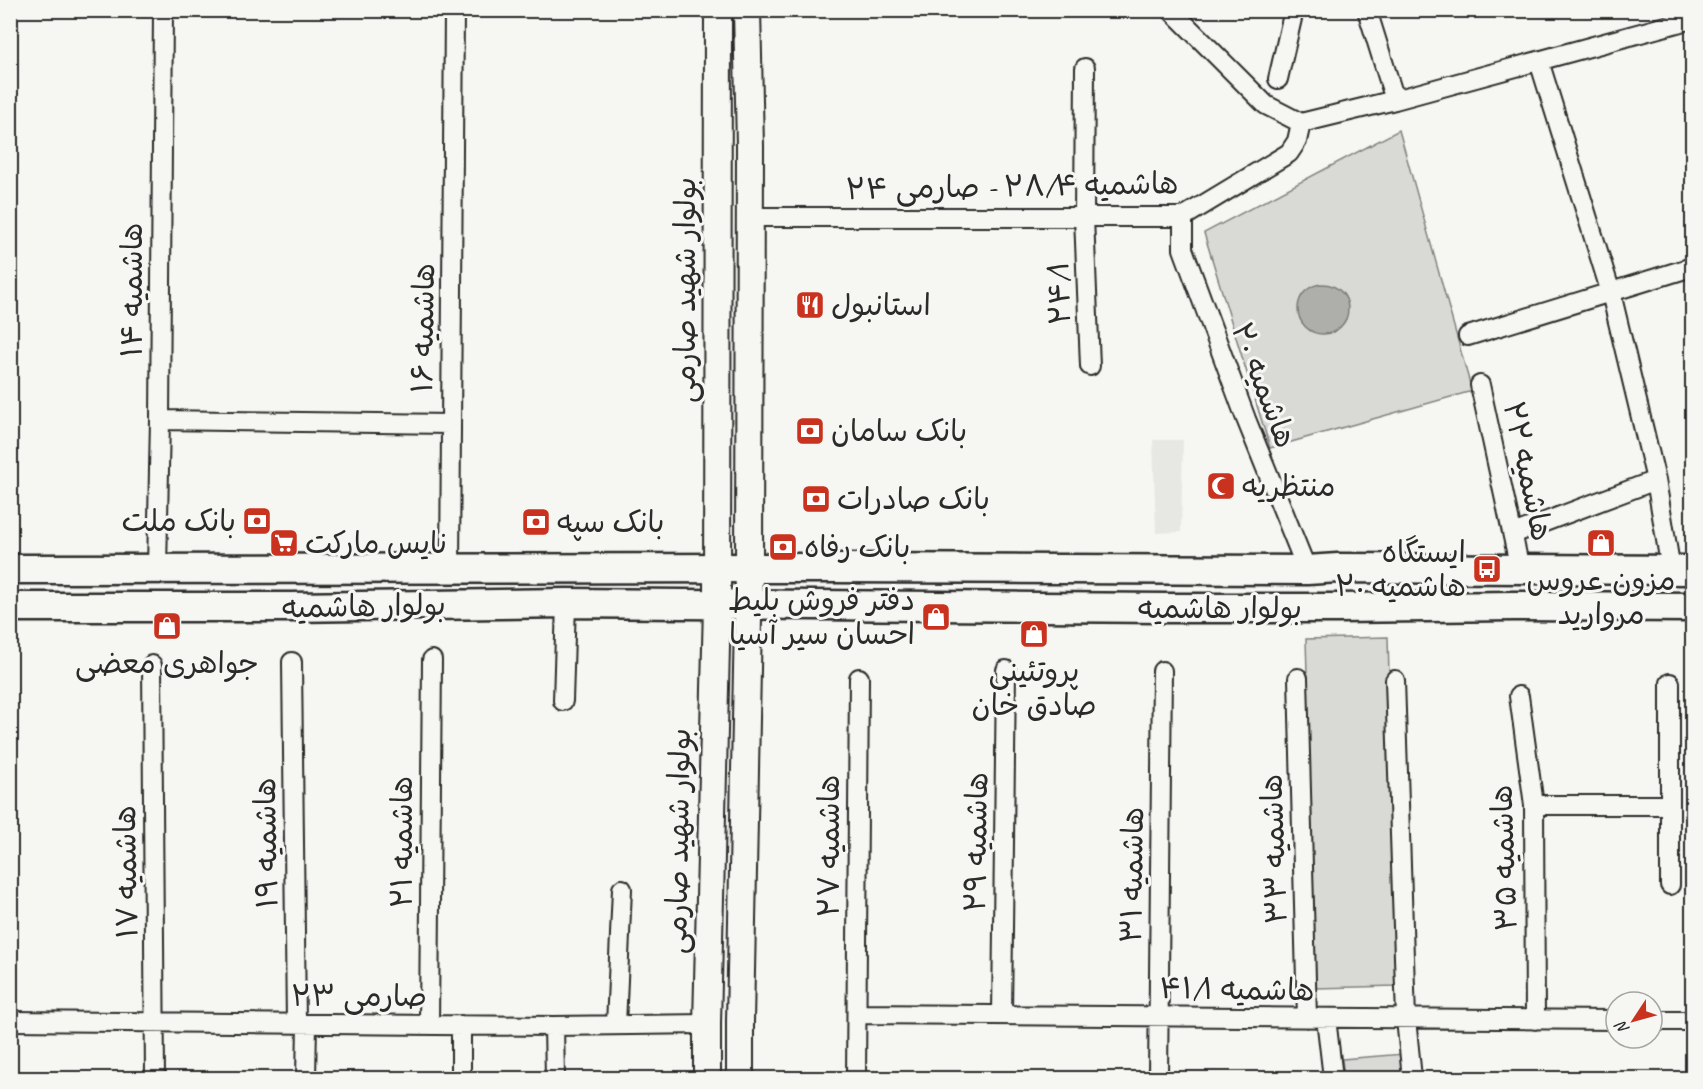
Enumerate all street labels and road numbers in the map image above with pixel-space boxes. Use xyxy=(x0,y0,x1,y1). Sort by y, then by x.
street label: هاشمیه ۲۸/۴ - صارمی ۲۴ xyxy=(845,164,1179,208)
street label: بولوار شهید صارمی xyxy=(666,177,705,403)
street label: هاشمیه ۱۴ xyxy=(113,223,151,357)
street label: ۲۴/۱ xyxy=(1039,261,1079,325)
street label: هاشمیه ۱۶ xyxy=(403,263,443,393)
street label: هاشمیه ۲۰ xyxy=(1223,317,1305,453)
street label: هاشمیه ۲۲ xyxy=(1495,398,1561,544)
street label: بولوار هاشمیه xyxy=(282,586,446,627)
street label: بولوار هاشمیه xyxy=(1138,589,1302,628)
street label: بولوار شهید صارمی xyxy=(657,728,700,954)
street label: هاشمیه ۲۹ xyxy=(956,772,996,912)
street label: هاشمیه ۳۳ xyxy=(1252,773,1296,925)
street label: هاشمیه ۲۷ xyxy=(810,775,848,917)
street label: هاشمیه ۲۱ xyxy=(383,776,421,908)
street label: هاشمیه ۱۹ xyxy=(246,777,286,909)
street label: هاشمیه ۳۵ xyxy=(1482,784,1526,932)
street label: هاشمیه ۱۷ xyxy=(106,805,146,939)
street label: هاشمیه ۳۱ xyxy=(1112,806,1152,944)
street label: هاشمیه ۴۱/۱ xyxy=(1159,969,1315,1009)
street label: صارمی ۲۳ xyxy=(291,977,427,1015)

